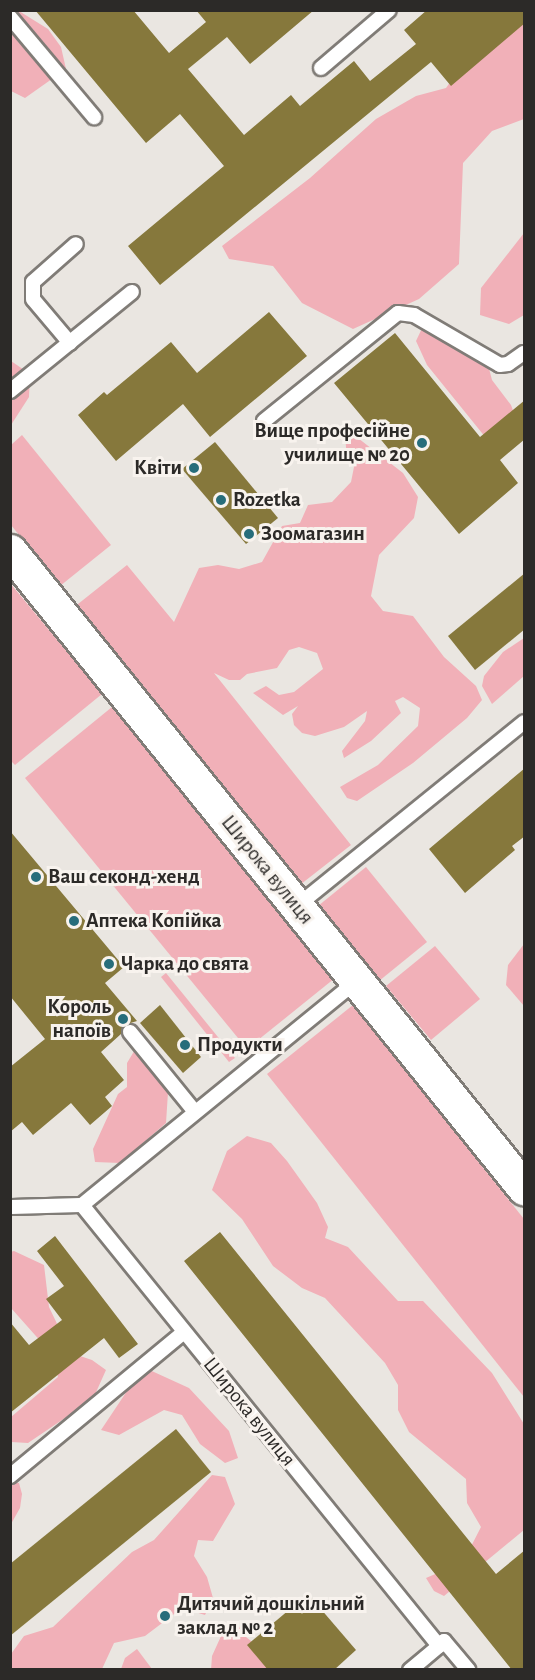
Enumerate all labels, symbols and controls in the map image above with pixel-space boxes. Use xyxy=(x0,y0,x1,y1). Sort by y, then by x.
place label: Вище професійне училище № 20 xyxy=(254,418,410,468)
marker: Вище професійне училище № 20 xyxy=(415,436,429,450)
place label: Квіти xyxy=(134,455,182,481)
marker: Квіти xyxy=(187,461,201,475)
place label: Rozetka xyxy=(233,487,301,513)
marker: Rozetka xyxy=(214,493,228,507)
place label: Зоомагазин xyxy=(261,521,365,547)
marker: Зоомагазин xyxy=(242,527,256,541)
street label: Широка вулиця xyxy=(215,810,319,930)
place label: Ваш секонд-хенд xyxy=(48,864,200,890)
marker: Ваш секонд-хенд xyxy=(29,870,43,884)
place label: Аптека Копійка xyxy=(86,908,222,934)
marker: Аптека Копійка xyxy=(67,914,81,928)
place label: Чарка до свята xyxy=(121,951,249,977)
marker: Чарка до свята xyxy=(102,957,116,971)
place label: Король напоїв xyxy=(47,994,111,1044)
marker: Король напоїв xyxy=(116,1012,130,1026)
place label: Продукти xyxy=(197,1032,283,1058)
marker: Продукти xyxy=(178,1038,192,1052)
street label: Широка вулиця xyxy=(197,1352,301,1472)
place label: Дитячий дошкільний заклад № 2 xyxy=(177,1591,365,1641)
marker: Дитячий дошкільний заклад № 2 xyxy=(158,1609,172,1623)

